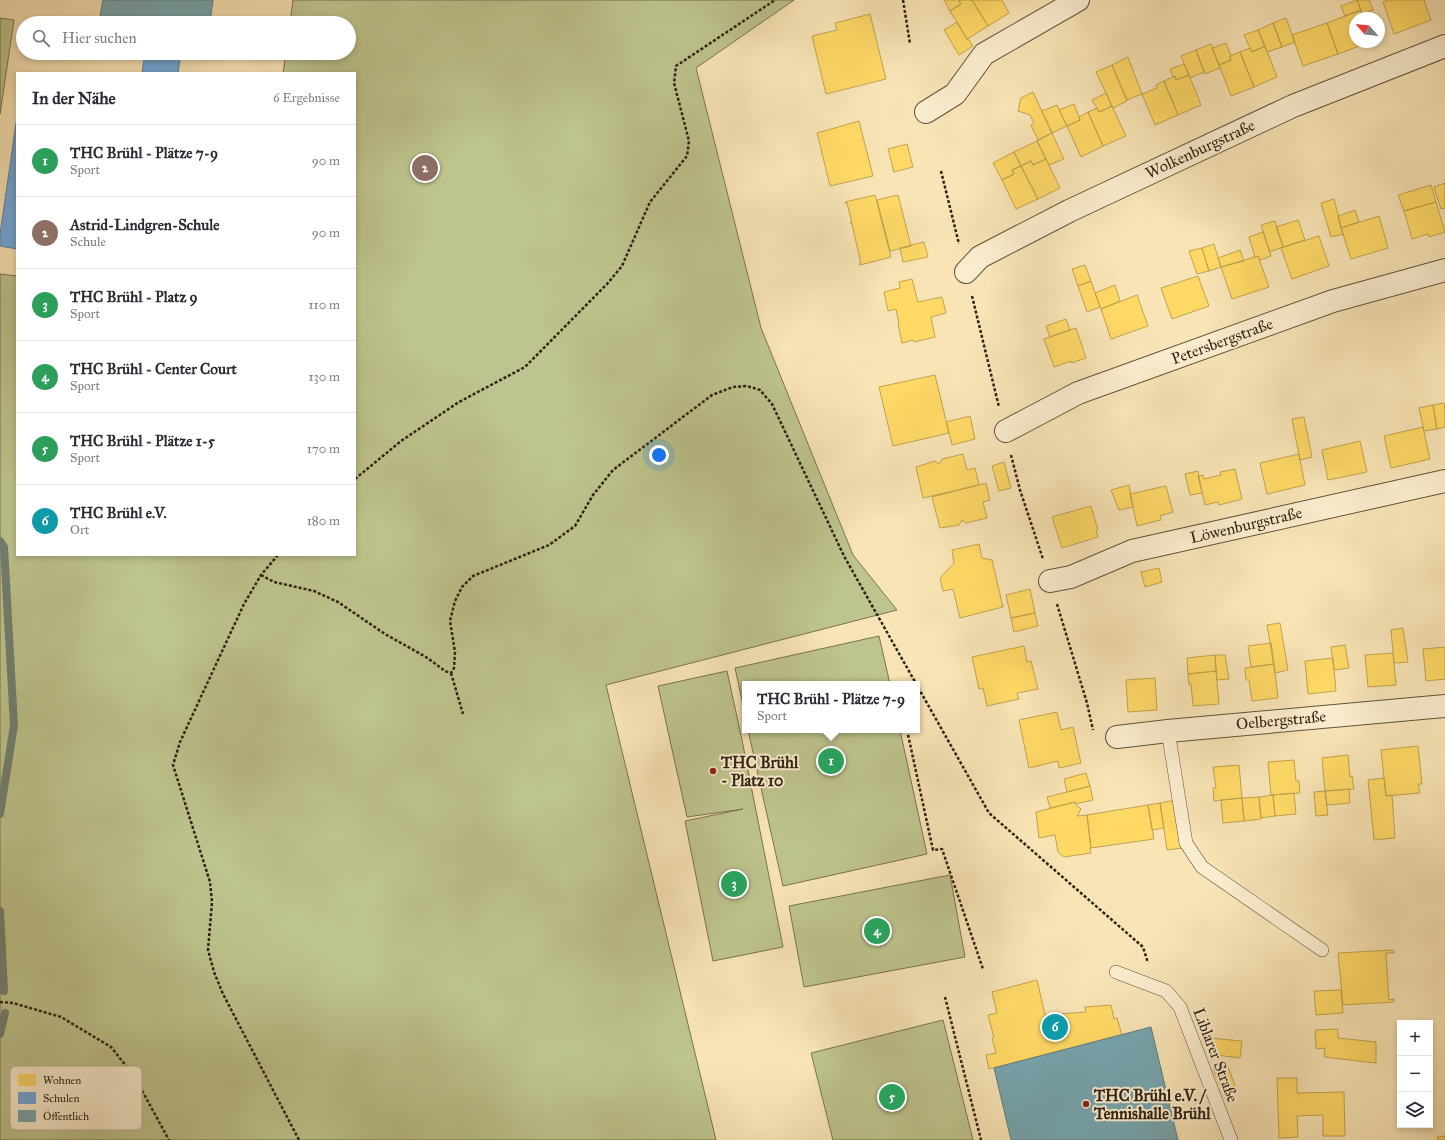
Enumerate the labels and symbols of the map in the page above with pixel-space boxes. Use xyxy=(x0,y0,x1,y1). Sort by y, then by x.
north arrow xyxy=(1349,12,1385,48)
street label: Wolkenburgstraße xyxy=(1142,115,1258,184)
pin: 2 xyxy=(412,153,438,183)
street label: Petersbergstraße xyxy=(1169,314,1276,369)
your location xyxy=(649,445,669,465)
street label: Löwenburgstraße xyxy=(1188,503,1304,548)
street label: Oelbergstraße xyxy=(1235,707,1327,734)
pin: 1 xyxy=(818,746,844,776)
place label: THC Brühl - Platz 10 xyxy=(720,753,799,790)
marker: THC Brühl - Platz 10 xyxy=(708,766,718,776)
pin: 3 xyxy=(721,869,747,899)
pin: 4 xyxy=(864,916,890,946)
street label: Liblarer Straße xyxy=(1189,1005,1243,1105)
pin: 6 xyxy=(1042,1012,1068,1042)
legend xyxy=(10,1066,142,1130)
text: Wohnen xyxy=(43,1074,81,1087)
pin: 5 xyxy=(879,1082,905,1112)
place label: THC Brühl e.V. / Tennishalle Brühl xyxy=(1093,1086,1211,1123)
text: Schulen xyxy=(43,1092,79,1105)
marker: THC Brühl e.V. / Tennishalle Brühl xyxy=(1081,1099,1091,1109)
text: Öffentlich xyxy=(43,1109,89,1123)

